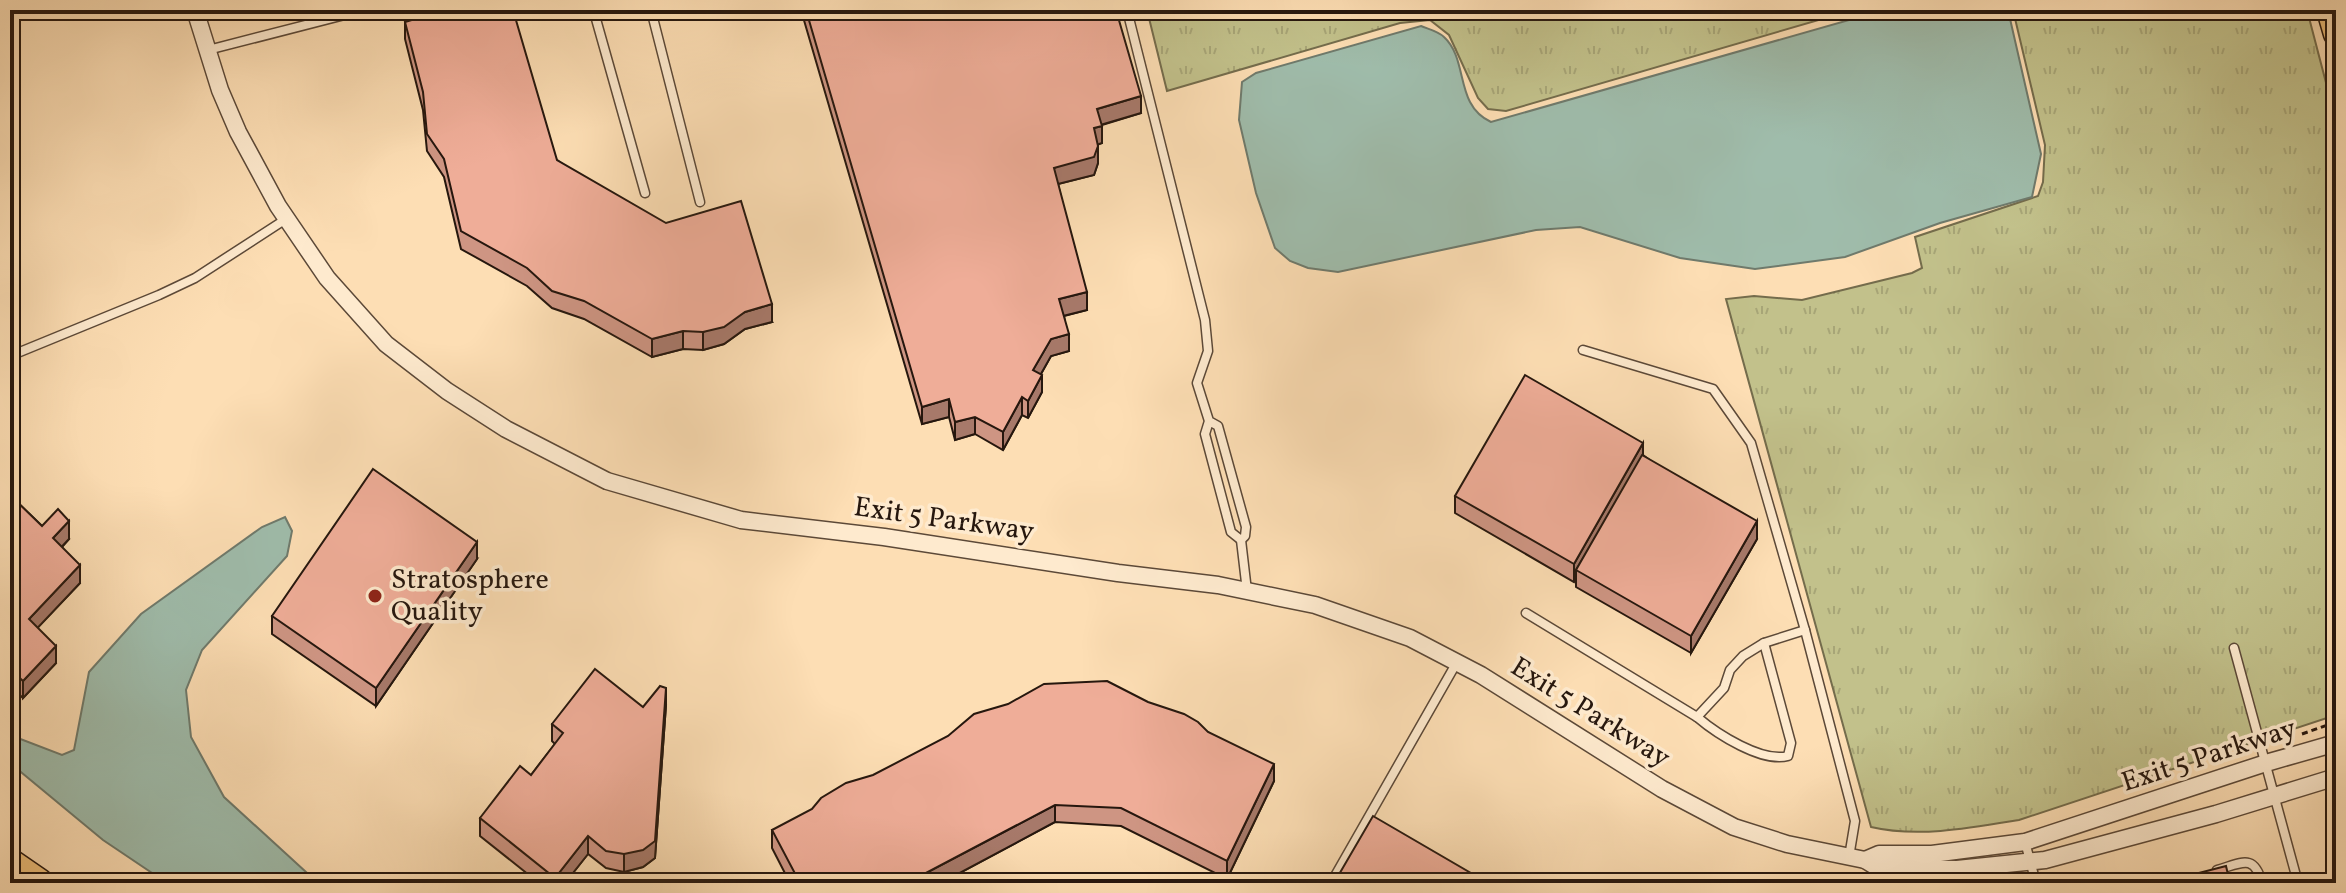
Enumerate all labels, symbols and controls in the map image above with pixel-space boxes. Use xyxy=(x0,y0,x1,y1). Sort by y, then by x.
street label: Exit 5 Parkway xyxy=(851,488,1037,552)
place label: Stratosphere Quality xyxy=(391,561,549,632)
marker: Stratosphere Quality xyxy=(366,587,384,605)
street label: Exit 5 Parkway xyxy=(1503,648,1677,778)
street label: Exit 5 Parkway xyxy=(2117,709,2301,803)

